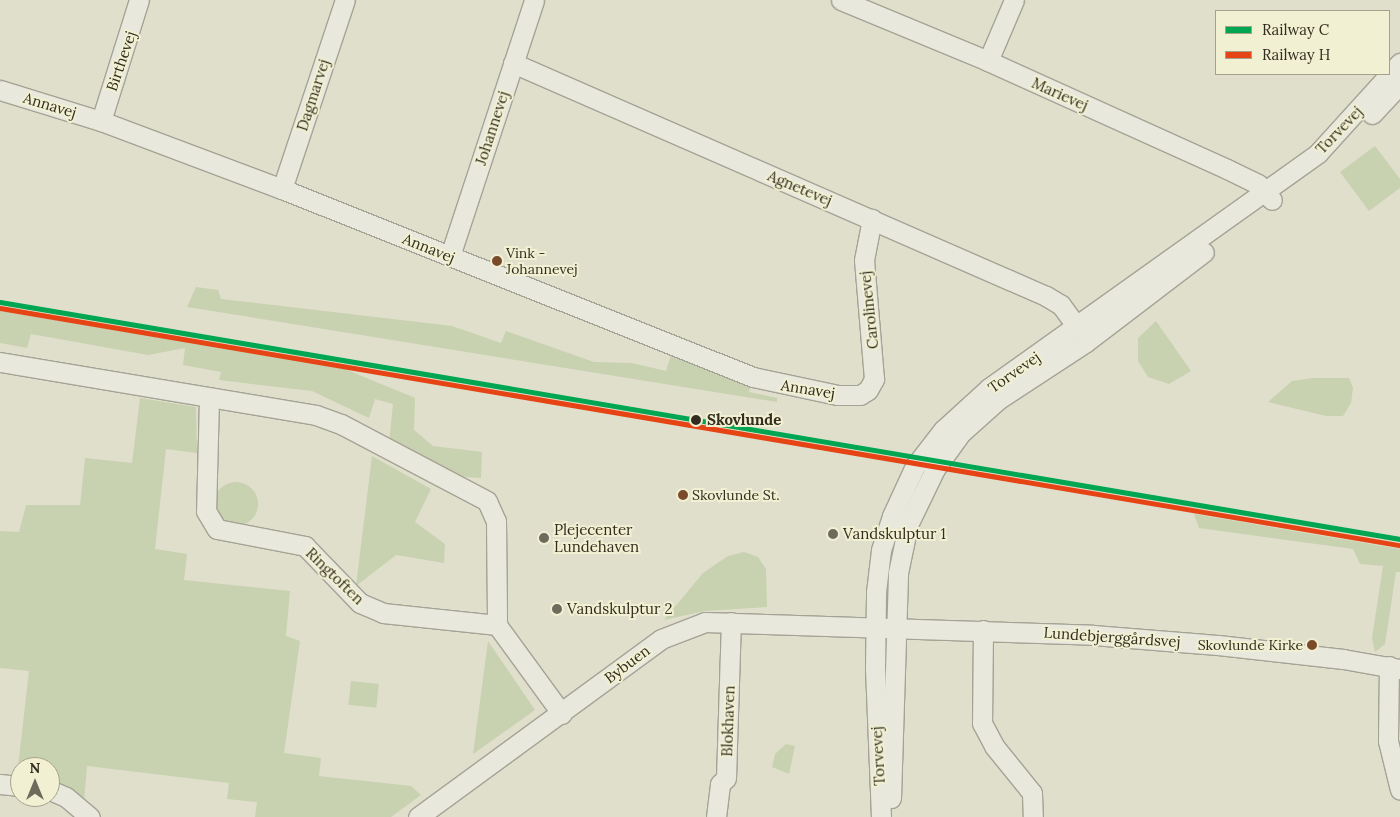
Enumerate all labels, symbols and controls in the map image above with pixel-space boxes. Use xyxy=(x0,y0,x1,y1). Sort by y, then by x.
legend xyxy=(1215,10,1390,75)
text: Railway C xyxy=(1262,20,1329,39)
street label: Birthevej xyxy=(102,29,140,93)
text: Railway H xyxy=(1262,45,1330,64)
street label: Dagmarvej xyxy=(293,57,333,133)
street label: Marievej xyxy=(1029,74,1091,114)
street label: Annavej xyxy=(21,88,79,122)
street label: Johannevej xyxy=(472,89,512,167)
street label: Torvevej xyxy=(1312,102,1366,158)
street label: Agnetevej xyxy=(765,166,835,210)
street label: Annavej xyxy=(400,229,458,267)
place label: Vink - Johannevej xyxy=(506,245,578,278)
marker: Vink - Johannevej xyxy=(492,256,502,266)
street label: Carolinevej xyxy=(856,270,882,350)
street label: Torvevej xyxy=(985,348,1043,396)
street label: Annavej xyxy=(780,376,836,402)
place label: Skovlunde xyxy=(707,411,781,429)
marker: Skovlunde xyxy=(689,413,703,427)
place label: Skovlunde St. xyxy=(692,487,780,503)
marker: Skovlunde St. xyxy=(678,490,688,500)
place label: Plejecenter Lundehaven xyxy=(554,520,639,555)
place label: Vandskulptur 1 xyxy=(843,525,946,543)
marker: Vandskulptur 1 xyxy=(827,528,839,540)
marker: Plejecenter Lundehaven xyxy=(538,532,550,544)
street label: Ringtoften xyxy=(302,544,368,608)
place label: Vandskulptur 2 xyxy=(567,600,672,618)
marker: Vandskulptur 2 xyxy=(551,603,563,615)
street label: Lundebjerggårdsvej xyxy=(1043,623,1181,651)
place label: Skovlunde Kirke xyxy=(1198,637,1303,653)
marker: Skovlunde Kirke xyxy=(1307,640,1317,650)
street label: Bybuen xyxy=(601,641,653,687)
street label: Blokhaven xyxy=(718,685,738,757)
street label: Torvevej xyxy=(867,726,889,786)
north arrow xyxy=(10,757,60,807)
text: N xyxy=(30,759,40,777)

